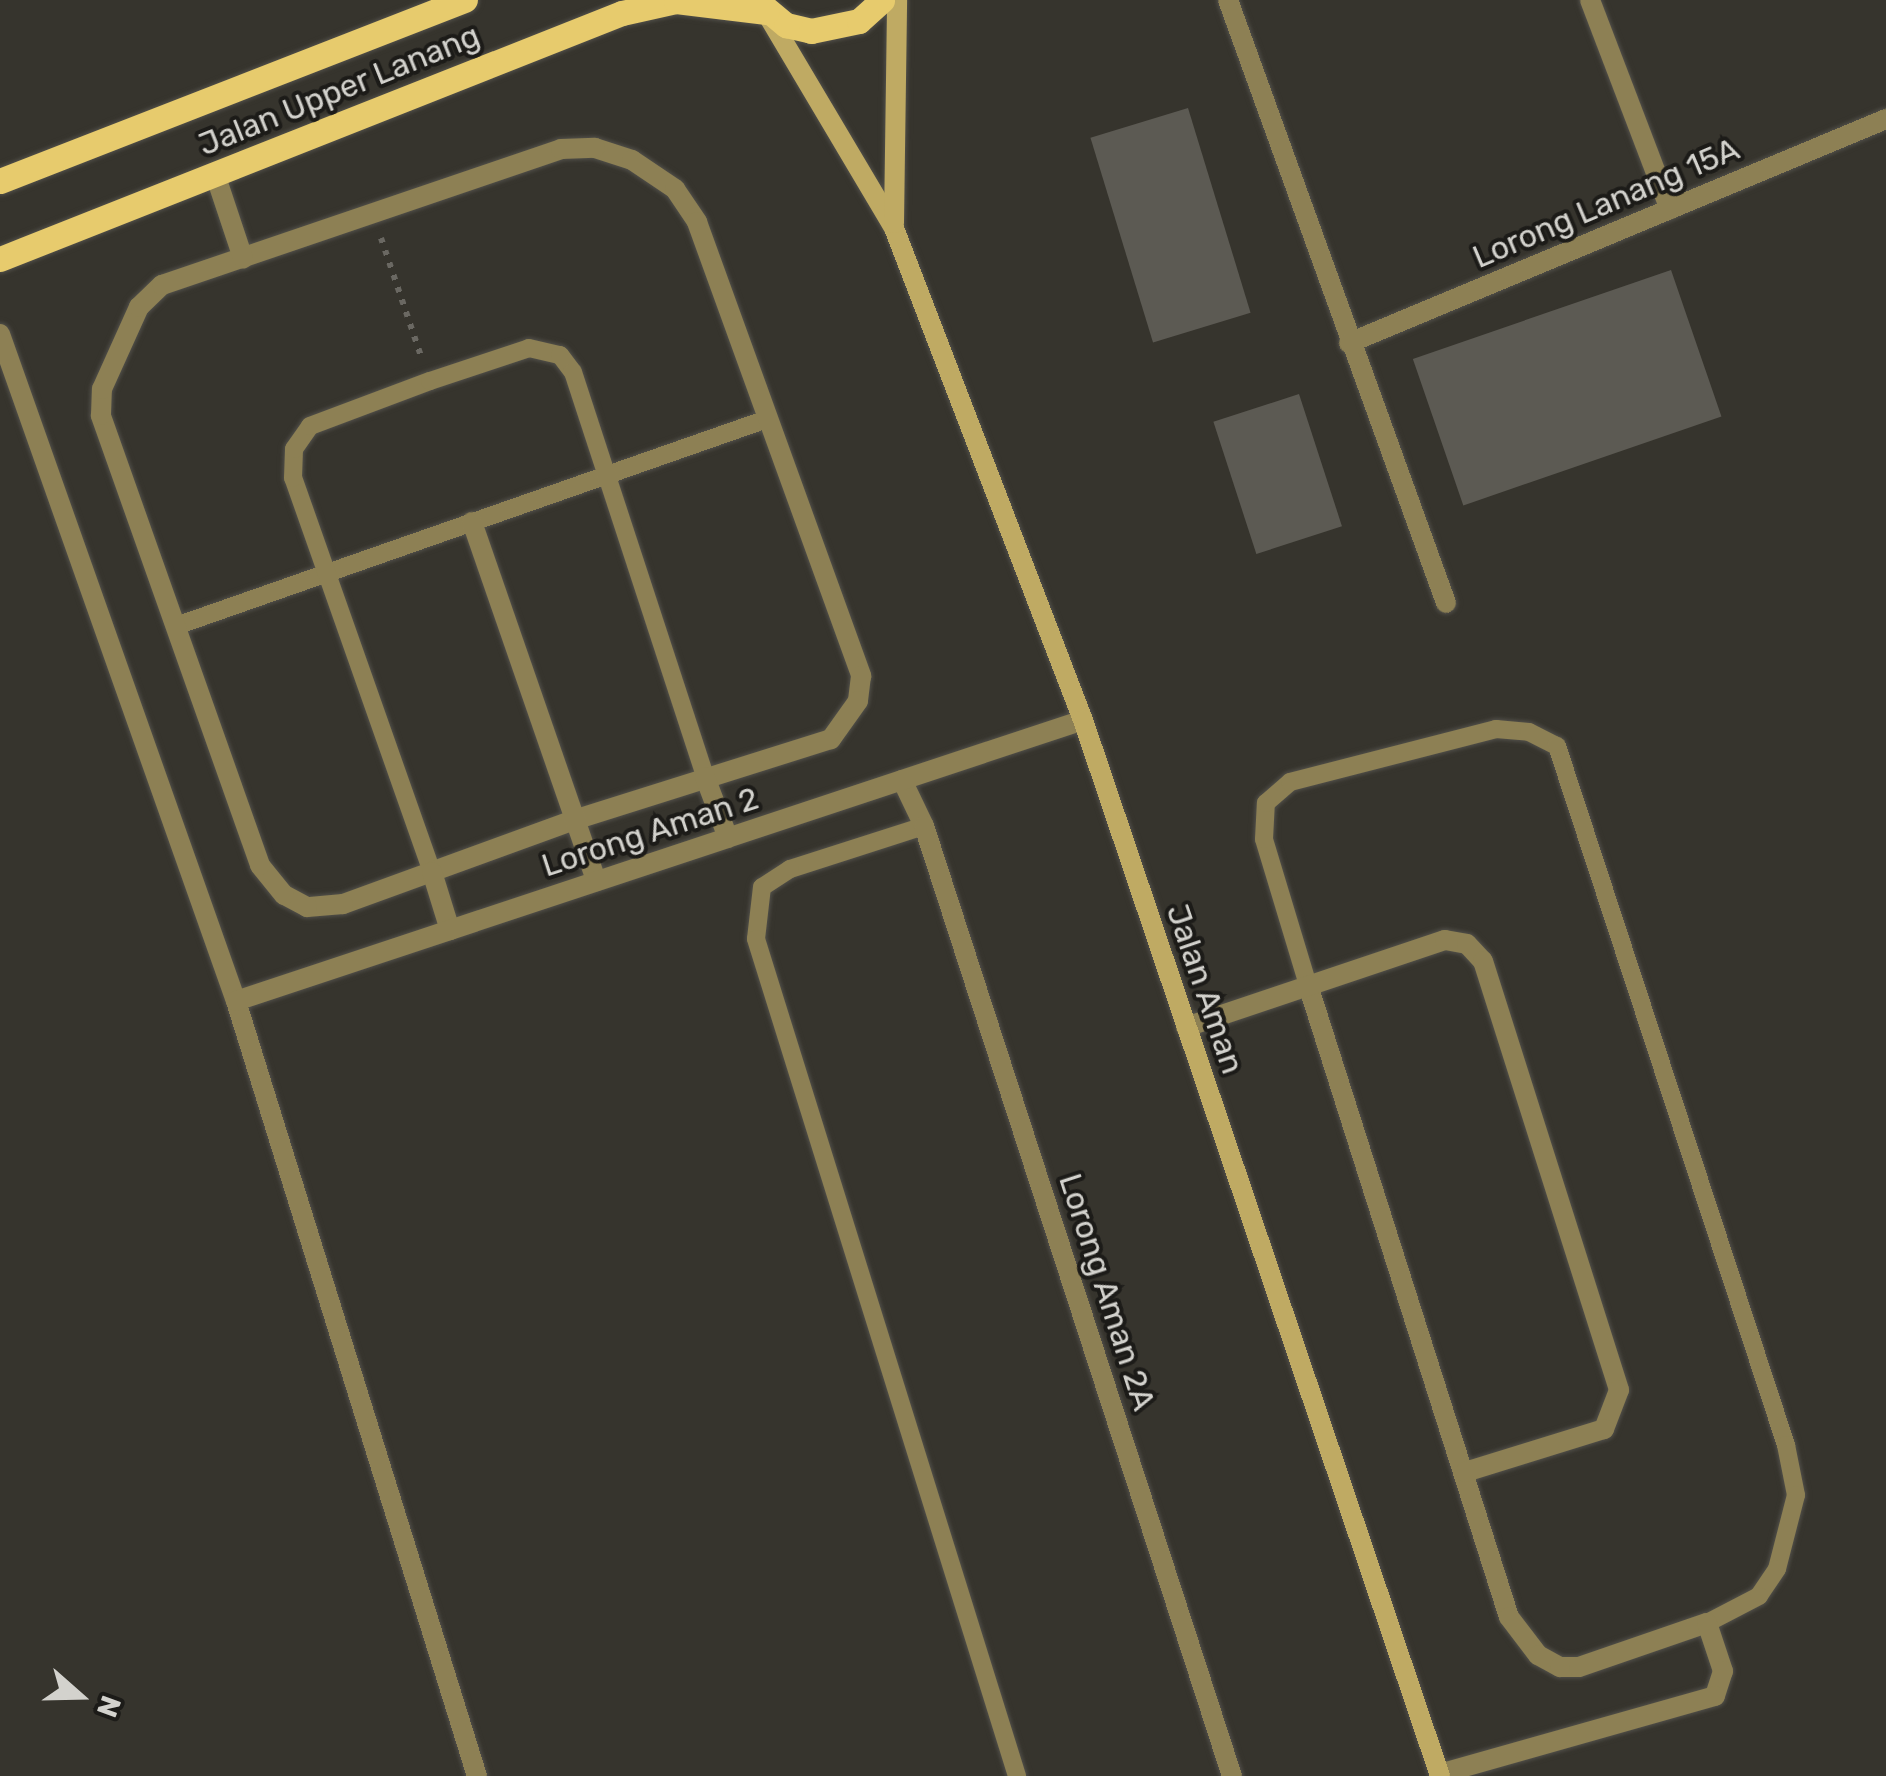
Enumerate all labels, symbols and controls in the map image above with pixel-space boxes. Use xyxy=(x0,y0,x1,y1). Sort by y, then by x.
street label: Jalan Upper Lanang xyxy=(193,16,485,164)
street label: Lorong Lanang 15A xyxy=(1467,129,1745,277)
street label: Lorong Aman 2 xyxy=(537,779,763,885)
street label: Jalan Aman xyxy=(1158,899,1252,1079)
street label: Lorong Aman 2A xyxy=(1050,1168,1164,1416)
north arrow xyxy=(30,1646,130,1746)
text: N xyxy=(90,1691,128,1722)

